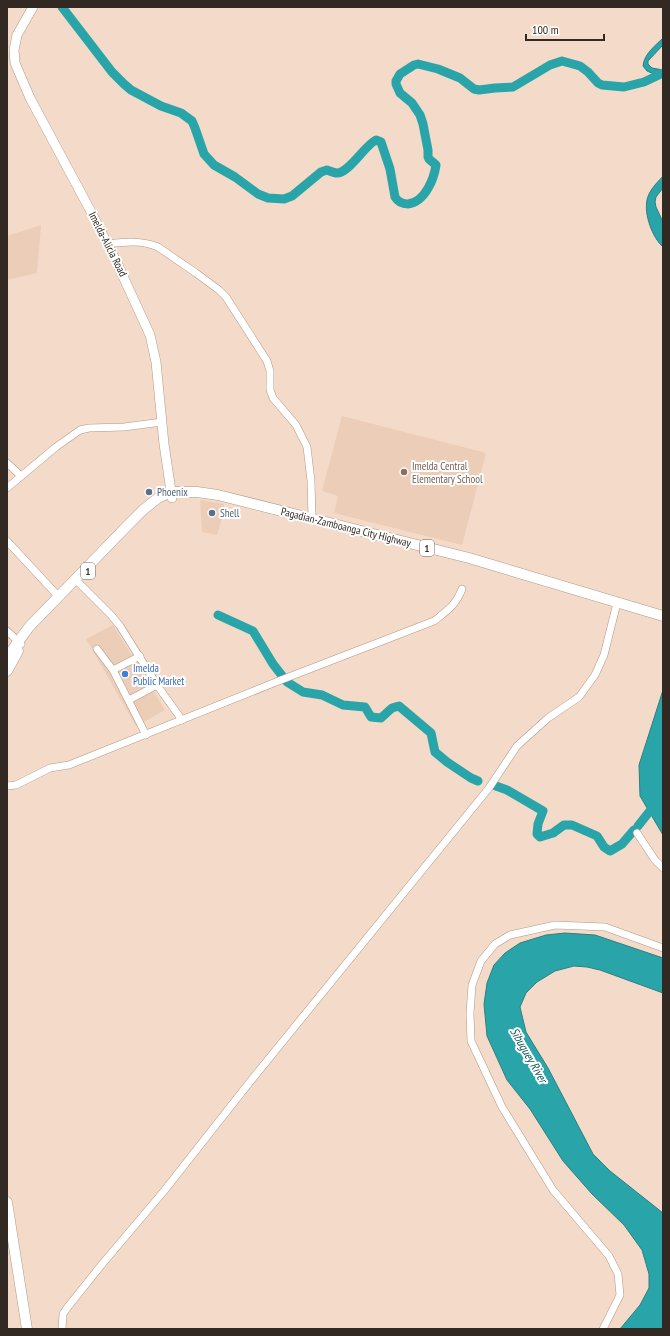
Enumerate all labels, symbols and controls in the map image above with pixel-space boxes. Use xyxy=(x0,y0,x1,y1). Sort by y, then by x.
scale bar xyxy=(526,16,604,42)
text: 100 m xyxy=(532,22,559,37)
street label: Imelda-Alicia Road xyxy=(86,209,130,279)
place label: Imelda Central Elementary School xyxy=(412,459,483,486)
marker: Imelda Central Elementary School xyxy=(399,467,409,477)
place label: Phoenix xyxy=(157,485,188,499)
marker: Phoenix xyxy=(144,487,154,497)
street label: Pagadian-Zamboanga City Highway xyxy=(279,504,413,550)
place label: Shell xyxy=(220,506,240,520)
marker: Shell xyxy=(207,508,217,518)
road number: 1 xyxy=(420,540,434,556)
road number: 1 xyxy=(81,563,95,579)
place label: Imelda Public Market xyxy=(133,661,184,688)
marker: Imelda Public Market xyxy=(120,669,130,679)
water label: Sibuguey River xyxy=(507,1025,552,1087)

